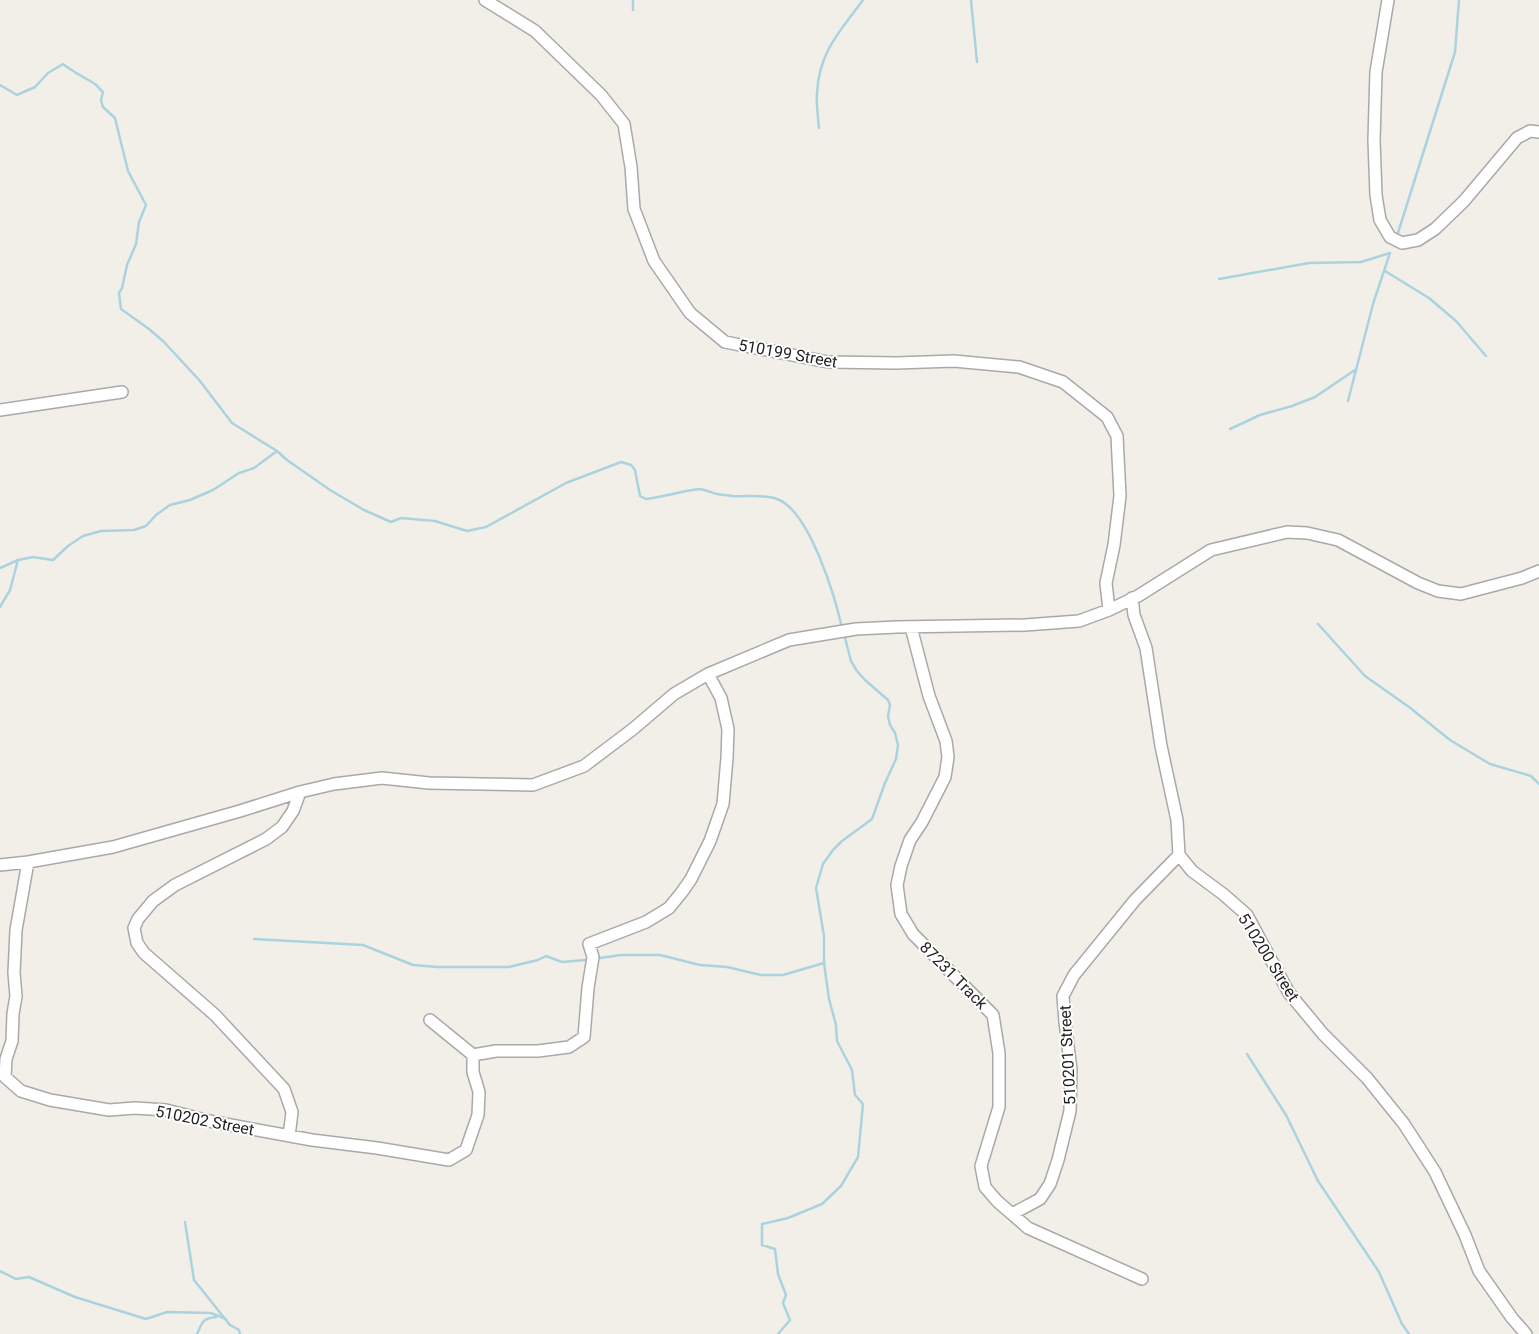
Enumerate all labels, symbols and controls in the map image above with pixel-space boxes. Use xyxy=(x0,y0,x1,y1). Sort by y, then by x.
street label: 510199 Street xyxy=(737,335,839,372)
street label: 510200 Street xyxy=(1234,910,1303,1005)
street label: 87231 Track xyxy=(916,938,992,1014)
street label: 510201 Street xyxy=(1055,1004,1080,1105)
street label: 510202 Street xyxy=(154,1102,256,1139)

